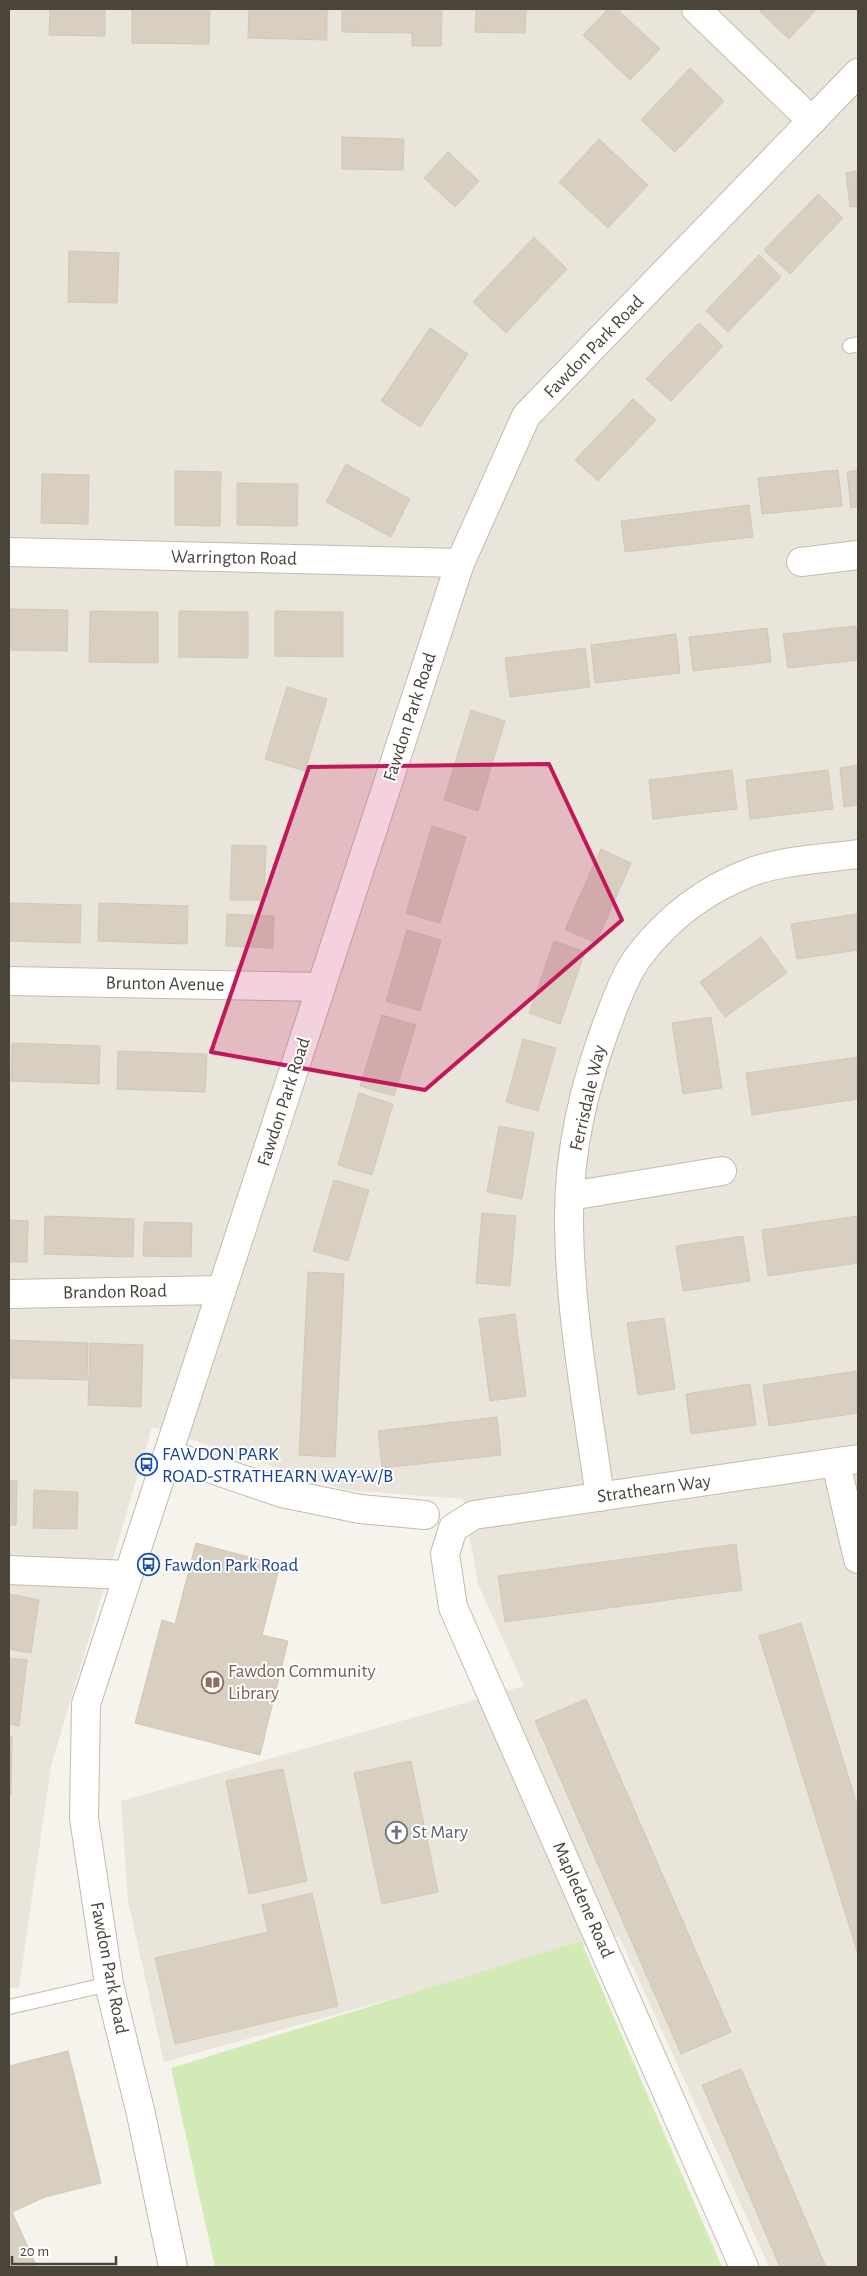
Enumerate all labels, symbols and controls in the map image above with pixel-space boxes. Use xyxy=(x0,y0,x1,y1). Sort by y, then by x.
street label: Fawdon Park Road xyxy=(540,292,648,402)
street label: Warrington Road xyxy=(171,547,297,569)
street label: Fawdon Park Road xyxy=(380,650,440,784)
street label: Brunton Avenue xyxy=(105,973,225,995)
street label: Fawdon Park Road xyxy=(254,1035,314,1169)
street label: Ferrisdale Way xyxy=(567,1043,609,1153)
street label: Brandon Road xyxy=(63,1282,167,1302)
place label: FAWDON PARK ROAD-STRATHEARN WAY-W/B xyxy=(162,1445,393,1486)
bus stop icon: FAWDON PARK ROAD-STRATHEARN WAY-W/B xyxy=(134,1453,158,1477)
street label: Strathearn Way xyxy=(596,1472,712,1506)
bus stop icon: Fawdon Park Road xyxy=(136,1553,160,1577)
place label: Fawdon Park Road xyxy=(164,1556,299,1575)
place label: Fawdon Community Library xyxy=(228,1662,376,1703)
library icon: Fawdon Community Library xyxy=(200,1670,224,1694)
church icon: St Mary xyxy=(384,1820,408,1844)
place label: St Mary xyxy=(412,1823,468,1842)
street label: Mapledene Road xyxy=(549,1839,617,1961)
street label: Fawdon Park Road xyxy=(87,1900,131,2036)
scale bar xyxy=(12,2234,116,2266)
text: 20 m xyxy=(20,2244,49,2259)

